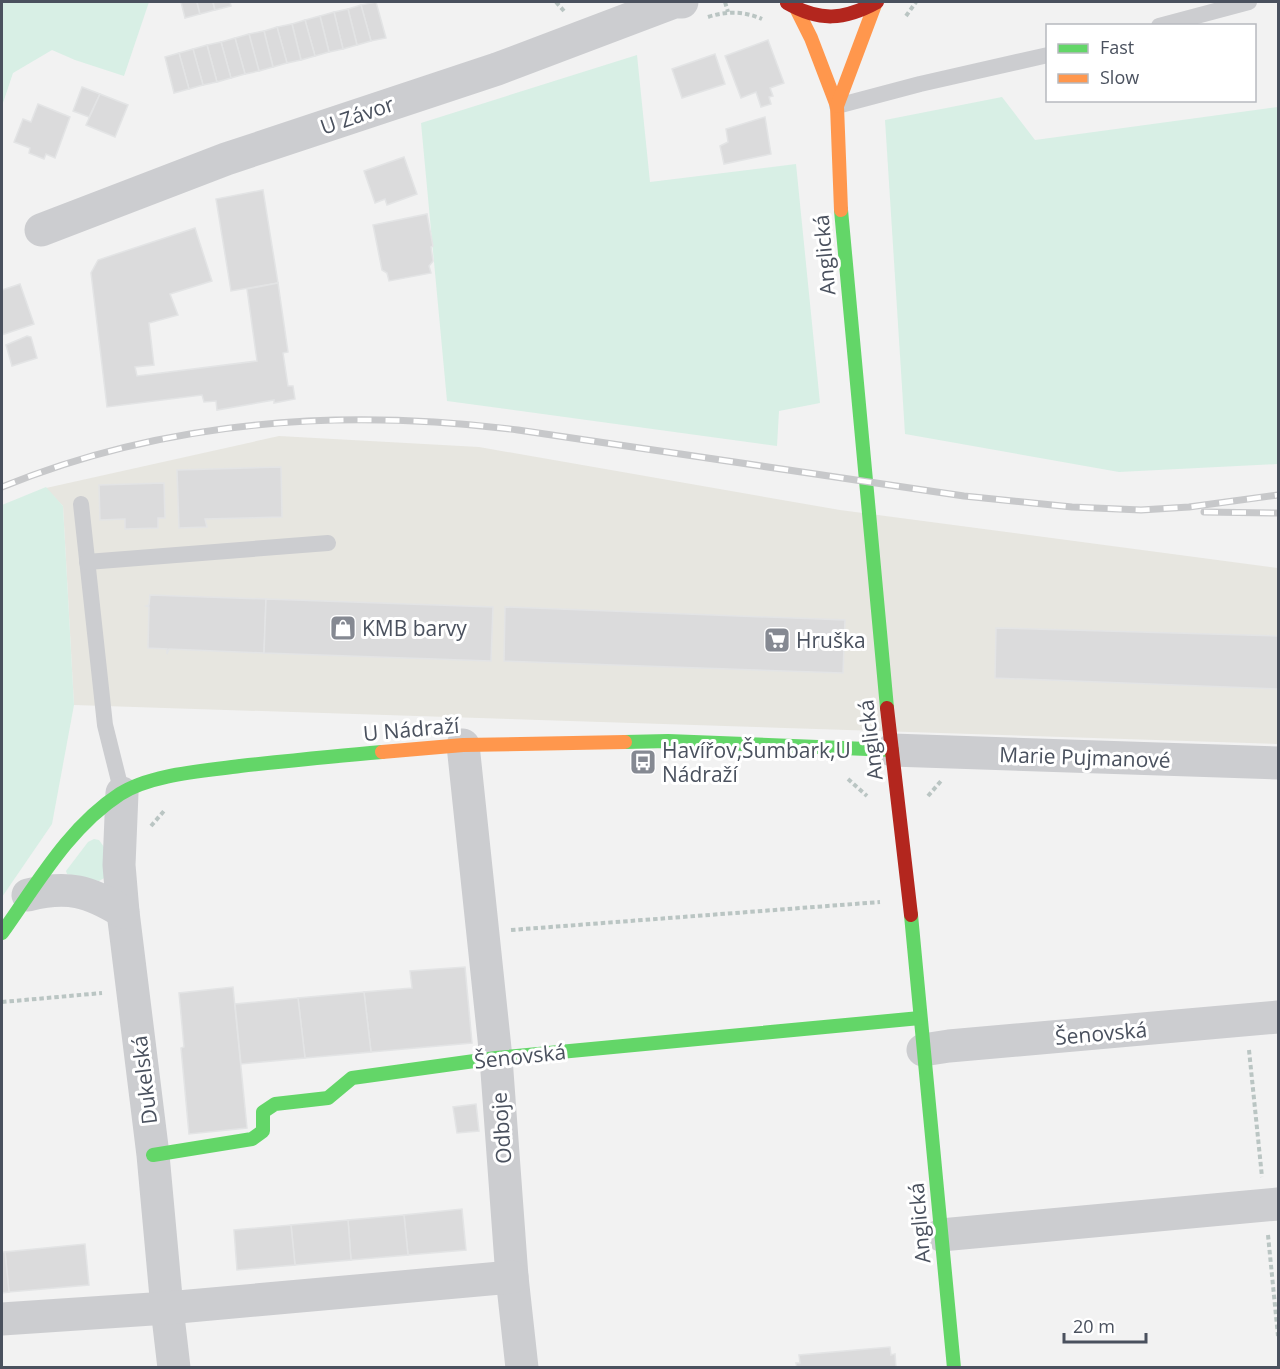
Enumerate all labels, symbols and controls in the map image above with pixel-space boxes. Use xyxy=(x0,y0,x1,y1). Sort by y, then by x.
legend xyxy=(1046,24,1256,102)
text: Fast xyxy=(1100,35,1134,59)
text: Slow xyxy=(1100,65,1139,89)
street label: U Závor xyxy=(316,89,398,141)
street label: Anglická xyxy=(807,213,841,297)
shop icon: KMB barvy xyxy=(328,613,358,643)
place label: KMB barvy xyxy=(362,614,467,642)
supermarket icon: Hruška xyxy=(762,625,792,655)
place label: Hruška xyxy=(796,626,866,654)
street label: Anglická xyxy=(851,698,889,782)
street label: U Nádraží xyxy=(362,711,461,747)
place label: Havířov,Šumbark,U Nádraží xyxy=(662,736,851,788)
street label: Marie Pujmanové xyxy=(999,740,1171,774)
bus stop icon: Havířov,Šumbark,U Nádraží xyxy=(628,747,658,777)
street label: Šenovská xyxy=(1054,1015,1148,1051)
street label: Dukelská xyxy=(125,1034,163,1126)
street label: Šenovská xyxy=(473,1037,567,1075)
street label: Odboje xyxy=(485,1091,517,1165)
street label: Anglická xyxy=(902,1181,936,1265)
scale bar xyxy=(1064,1306,1146,1344)
text: 20 m xyxy=(1073,1314,1115,1338)

